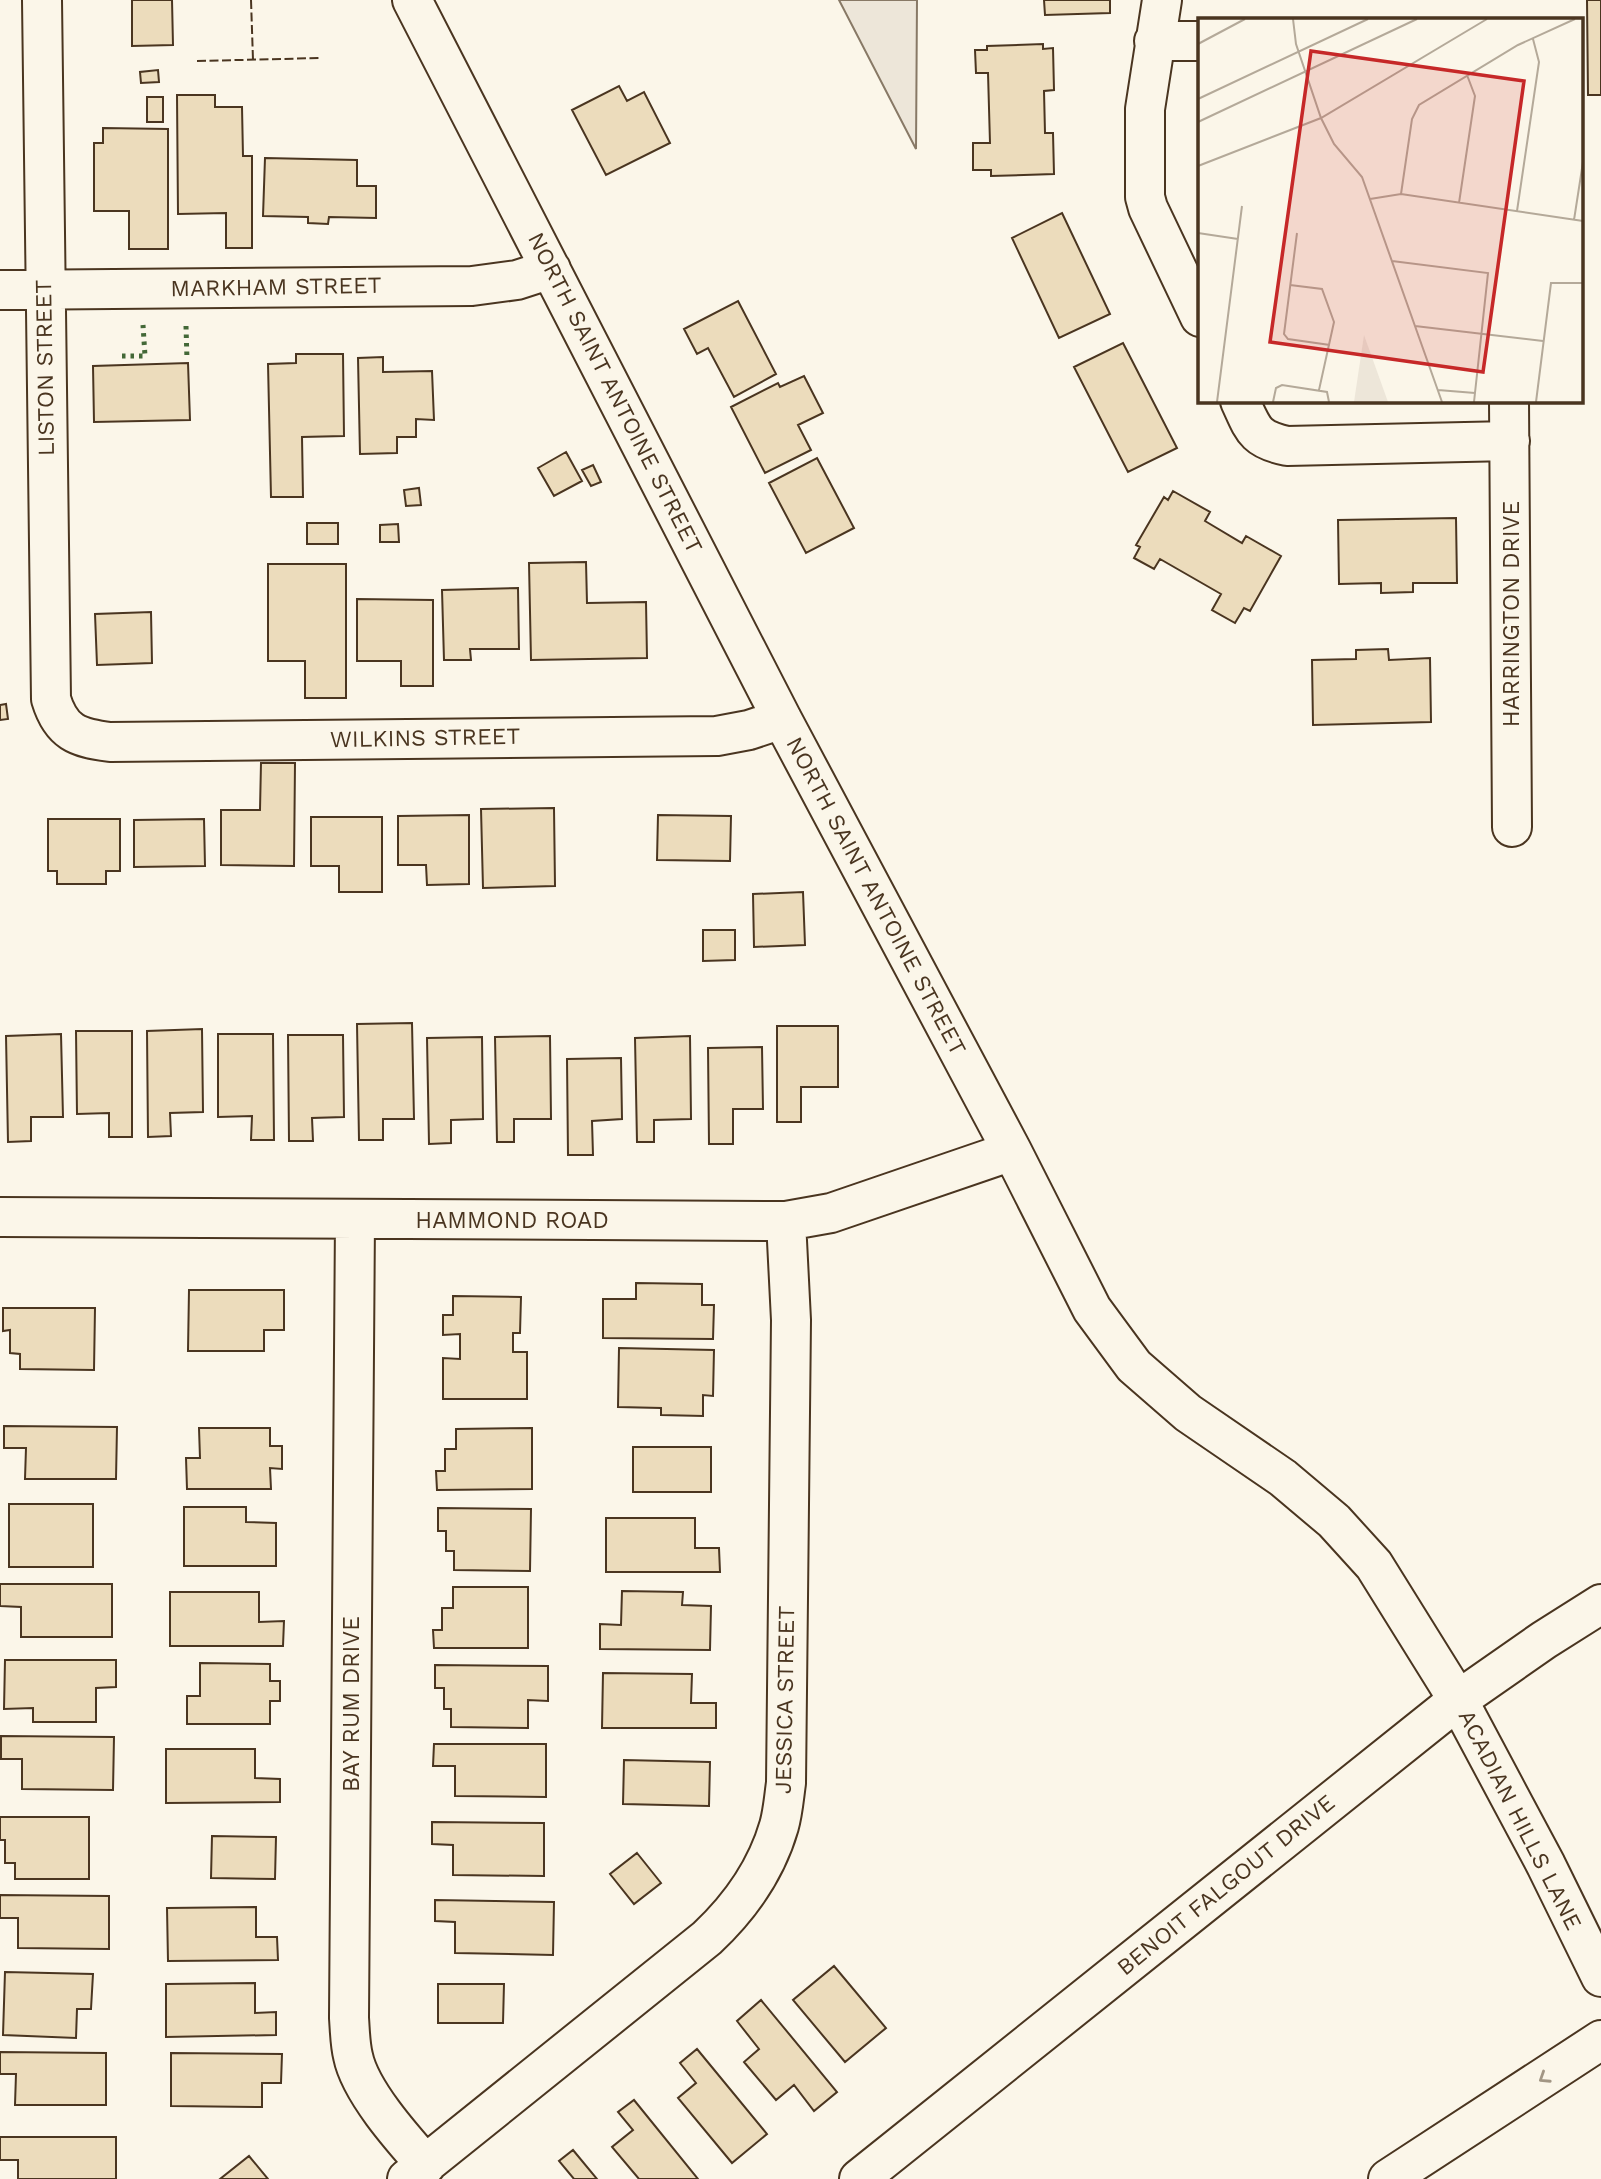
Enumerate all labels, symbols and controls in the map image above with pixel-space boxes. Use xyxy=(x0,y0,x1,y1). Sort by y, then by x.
inset map xyxy=(1198,18,1584,402)
street label: NORTH SAINT ANTOINE STREET xyxy=(522,228,708,558)
street label: MARKHAM STREET xyxy=(170,272,382,302)
street label: LISTON STREET xyxy=(30,279,60,456)
street label: HARRINGTON DRIVE xyxy=(1498,501,1525,727)
street label: WILKINS STREET xyxy=(330,723,521,753)
street label: NORTH SAINT ANTOINE STREET xyxy=(780,732,972,1060)
street label: HAMMOND ROAD xyxy=(415,1207,609,1234)
street label: JESSICA STREET xyxy=(770,1606,800,1794)
street label: BAY RUM DRIVE xyxy=(338,1616,365,1792)
street label: ACADIAN HILLS LANE xyxy=(1453,1706,1587,1934)
street label: BENOIT FALGOUT DRIVE xyxy=(1112,1789,1340,1981)
one-way arrow xyxy=(1539,2069,1552,2082)

